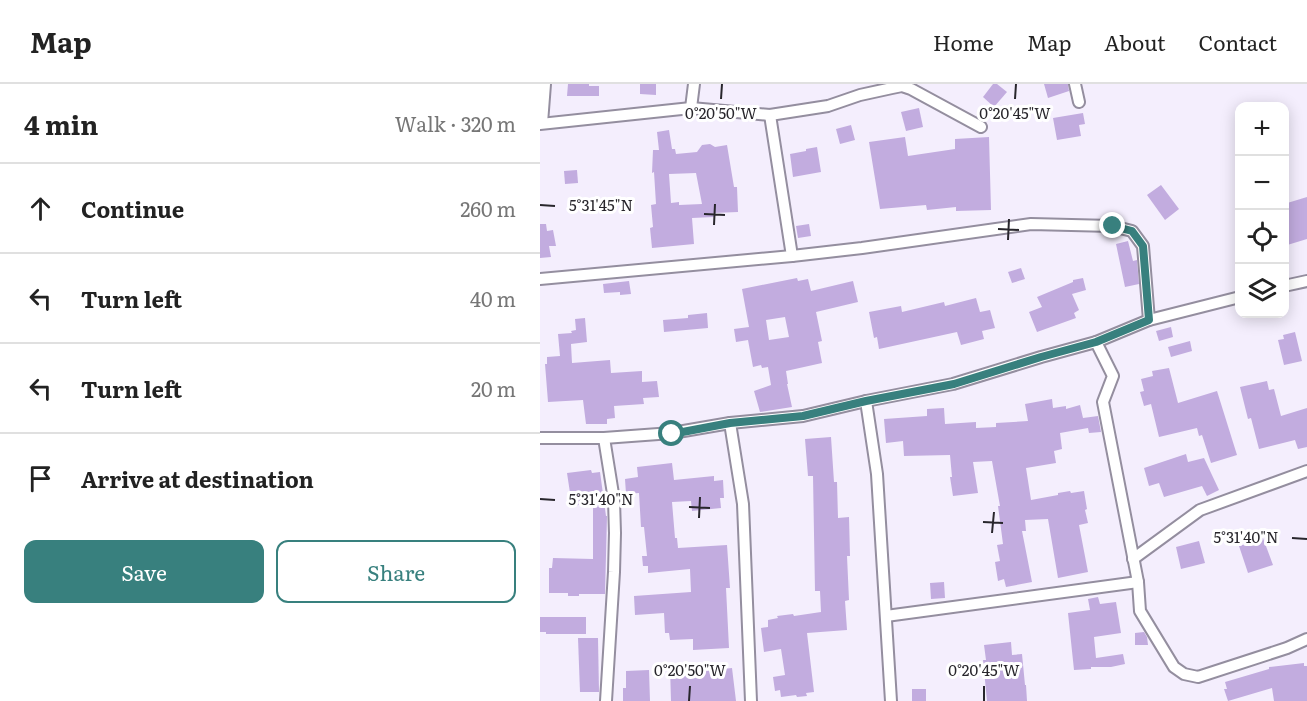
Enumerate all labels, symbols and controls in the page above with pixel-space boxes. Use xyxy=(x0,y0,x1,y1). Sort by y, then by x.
text: Map xyxy=(30,20,92,62)
text: Home xyxy=(933,26,994,57)
text: Map xyxy=(1027,26,1071,57)
text: About xyxy=(1104,26,1166,57)
text: Contact xyxy=(1199,26,1277,57)
text: 0°20'50"W xyxy=(685,101,758,124)
text: 0°20'45"W xyxy=(979,101,1051,124)
map controls xyxy=(1235,102,1289,318)
button: + xyxy=(1235,102,1289,156)
text: 4 min xyxy=(24,104,98,143)
text: Walk · 320 m xyxy=(395,108,516,138)
button: − xyxy=(1235,156,1289,210)
icon: ahead xyxy=(24,192,57,225)
text: Continue xyxy=(81,192,184,225)
text: 260 m xyxy=(460,193,516,223)
text: 5°31'45"N xyxy=(569,193,633,216)
button: locate xyxy=(1235,210,1289,264)
route end xyxy=(1099,212,1125,238)
button: layers xyxy=(1235,264,1289,318)
icon: left xyxy=(24,282,57,315)
text: Turn left xyxy=(81,282,182,315)
text: 40 m xyxy=(470,283,516,313)
icon: left xyxy=(24,372,57,405)
text: Turn left xyxy=(81,372,182,405)
text: 20 m xyxy=(471,373,516,403)
route start xyxy=(658,420,684,446)
icon: arrive xyxy=(24,462,57,495)
text: Arrive at destination xyxy=(81,462,314,495)
text: 5°31'40"N xyxy=(568,487,634,510)
text: 5°31'40"N xyxy=(1213,525,1279,548)
button: Save xyxy=(24,540,264,603)
button: Share xyxy=(276,540,516,603)
text: 0°20'50"W xyxy=(654,658,727,681)
text: 0°20'45"W xyxy=(948,658,1020,681)

